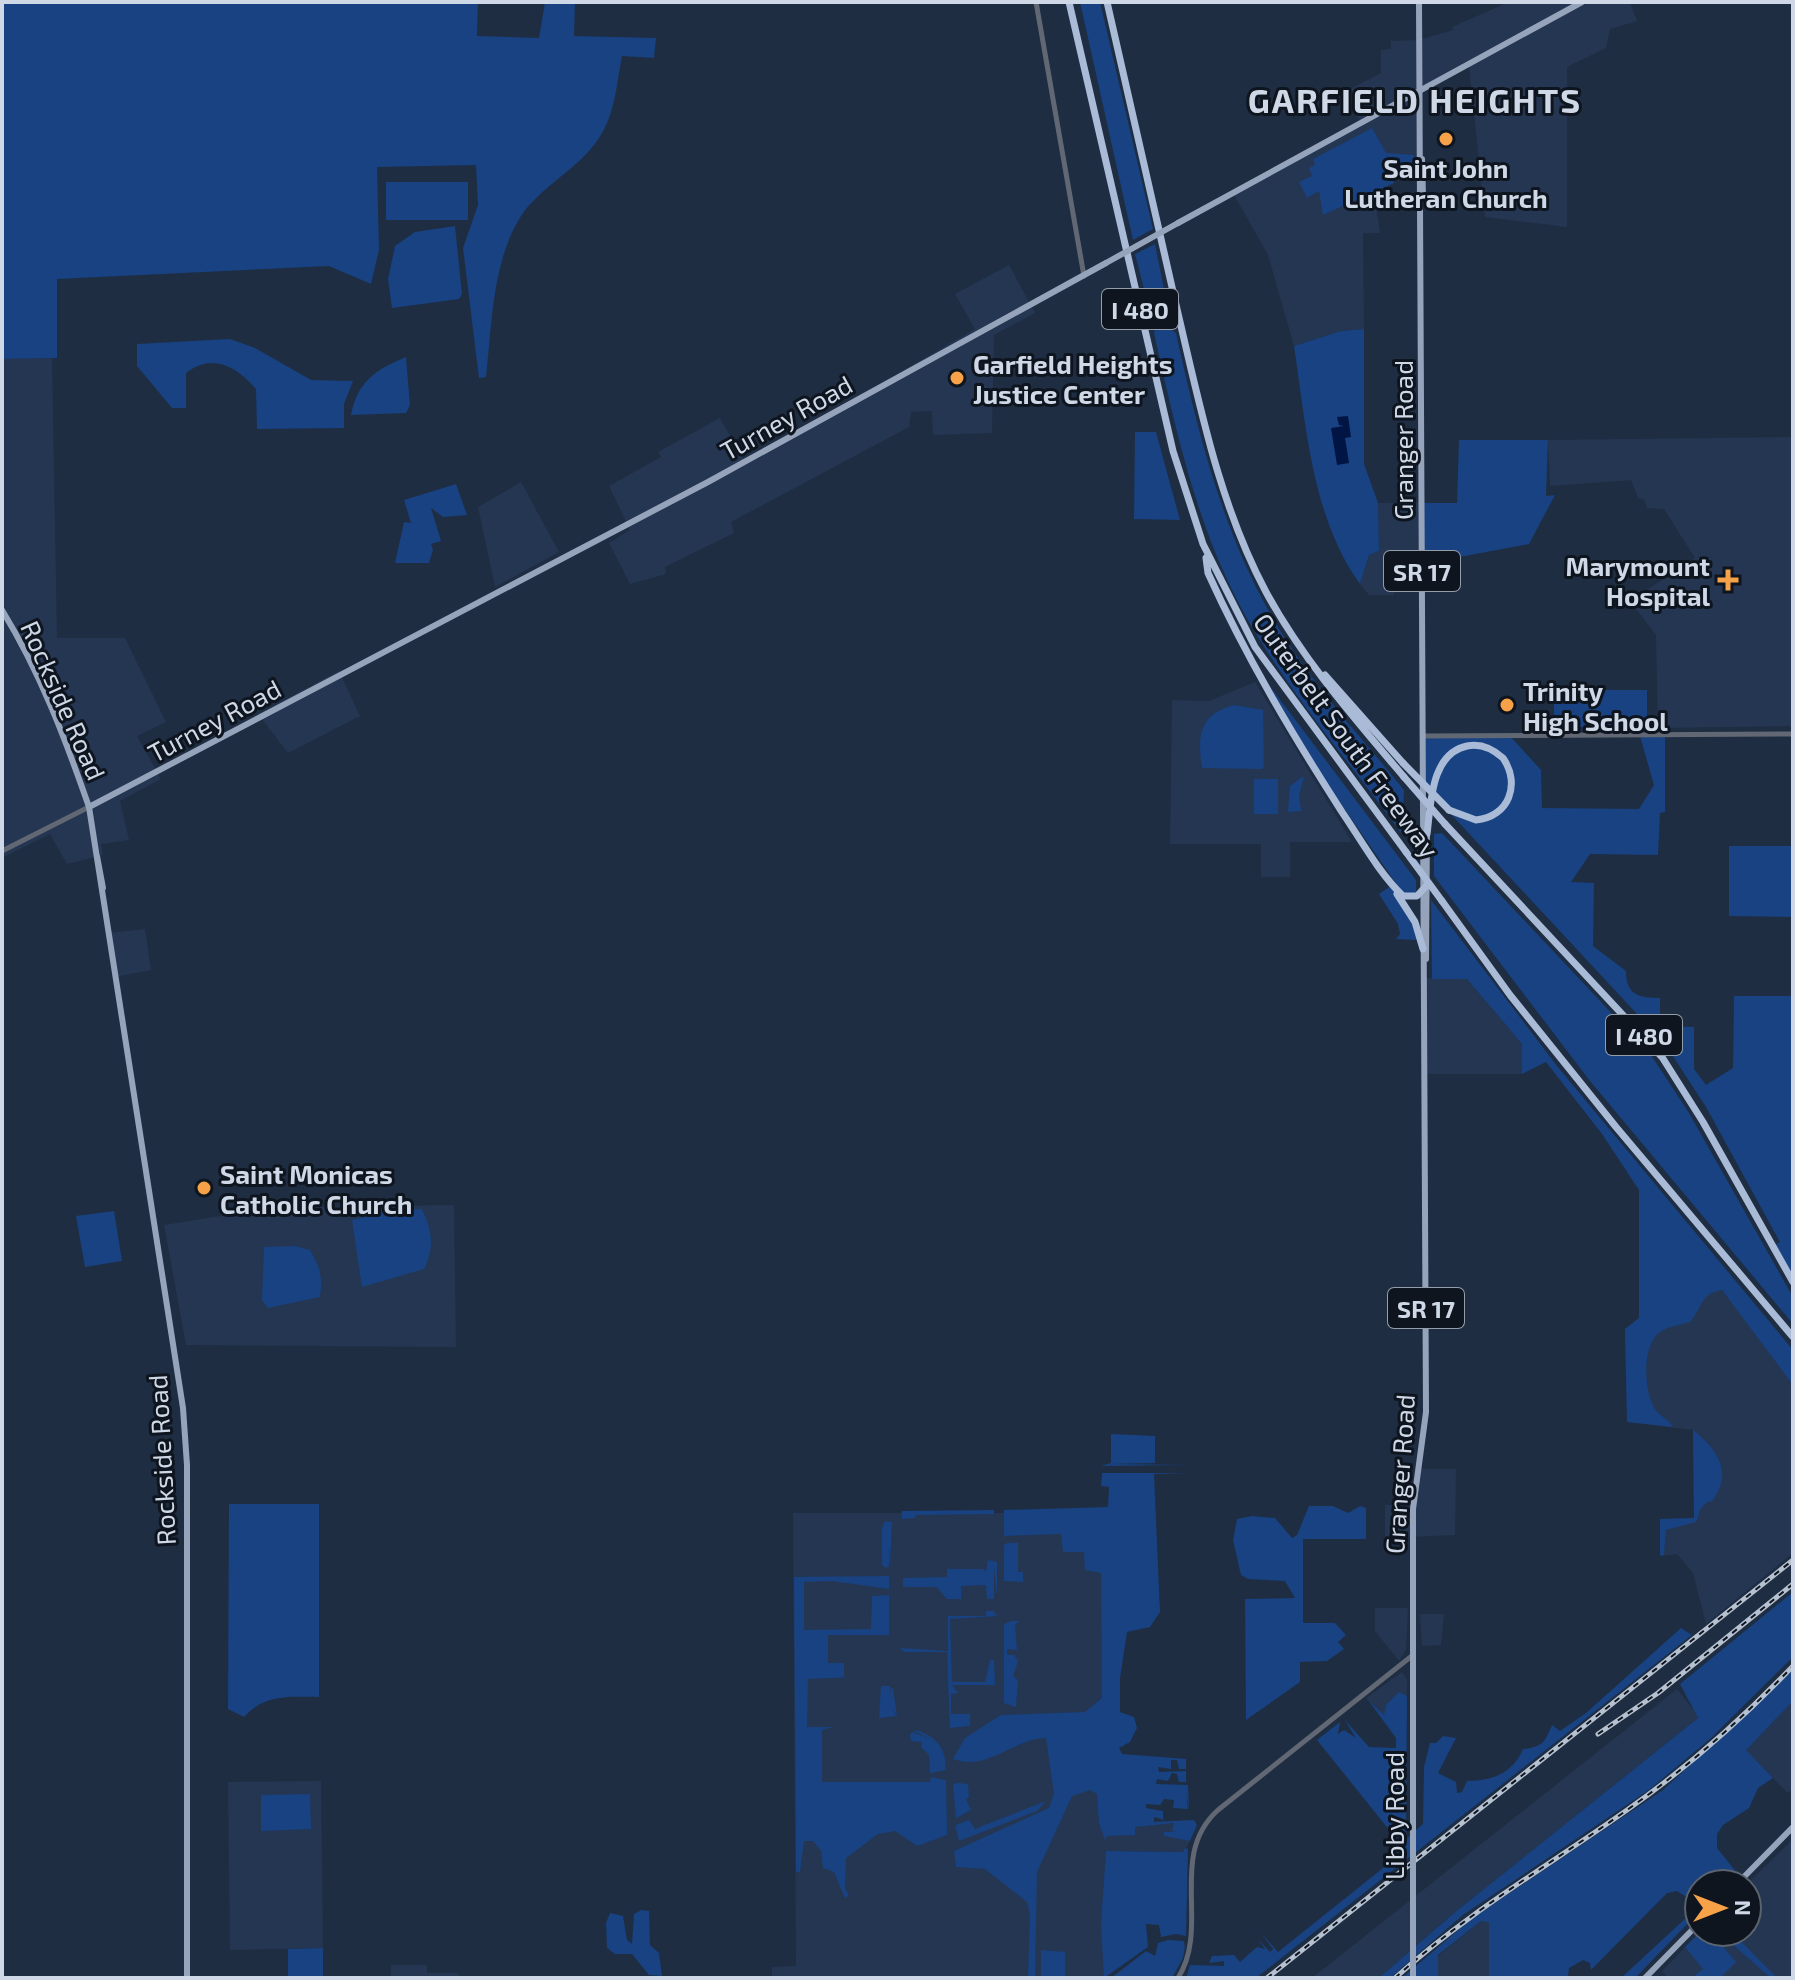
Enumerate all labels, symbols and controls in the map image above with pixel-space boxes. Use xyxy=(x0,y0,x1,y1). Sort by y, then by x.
district label: GARFIELD HEIGHTS xyxy=(1248,79,1582,120)
marker: Saint John Lutheran Church xyxy=(1437,130,1455,148)
place label: Saint John Lutheran Church xyxy=(1344,152,1548,213)
road number: I 480 xyxy=(1102,289,1178,329)
place label: Garfield Heights Justice Center xyxy=(973,348,1172,409)
street label: Granger Road xyxy=(1387,360,1418,520)
street label: Turney Road xyxy=(715,368,857,466)
marker: Garfield Heights Justice Center xyxy=(948,369,966,387)
place label: Marymount Hospital xyxy=(1566,550,1710,611)
road number: SR 17 xyxy=(1384,551,1460,591)
marker: Marymount Hospital xyxy=(1717,569,1739,591)
street label: Outerbelt South Freeway xyxy=(1248,607,1446,863)
street label: Rockside Road xyxy=(15,616,113,784)
street label: Turney Road xyxy=(142,672,286,768)
place label: Trinity High School xyxy=(1523,675,1668,736)
marker: Trinity High School xyxy=(1498,696,1516,714)
road number: I 480 xyxy=(1606,1015,1682,1055)
place label: Saint Monicas Catholic Church xyxy=(220,1158,412,1219)
marker: Saint Monicas Catholic Church xyxy=(195,1179,213,1197)
road number: SR 17 xyxy=(1388,1288,1464,1328)
street label: Rockside Road xyxy=(141,1374,181,1546)
street label: Granger Road xyxy=(1378,1393,1420,1555)
street label: Libby Road xyxy=(1378,1752,1409,1880)
north arrow xyxy=(1683,1868,1763,1948)
text: N xyxy=(1731,1900,1757,1916)

